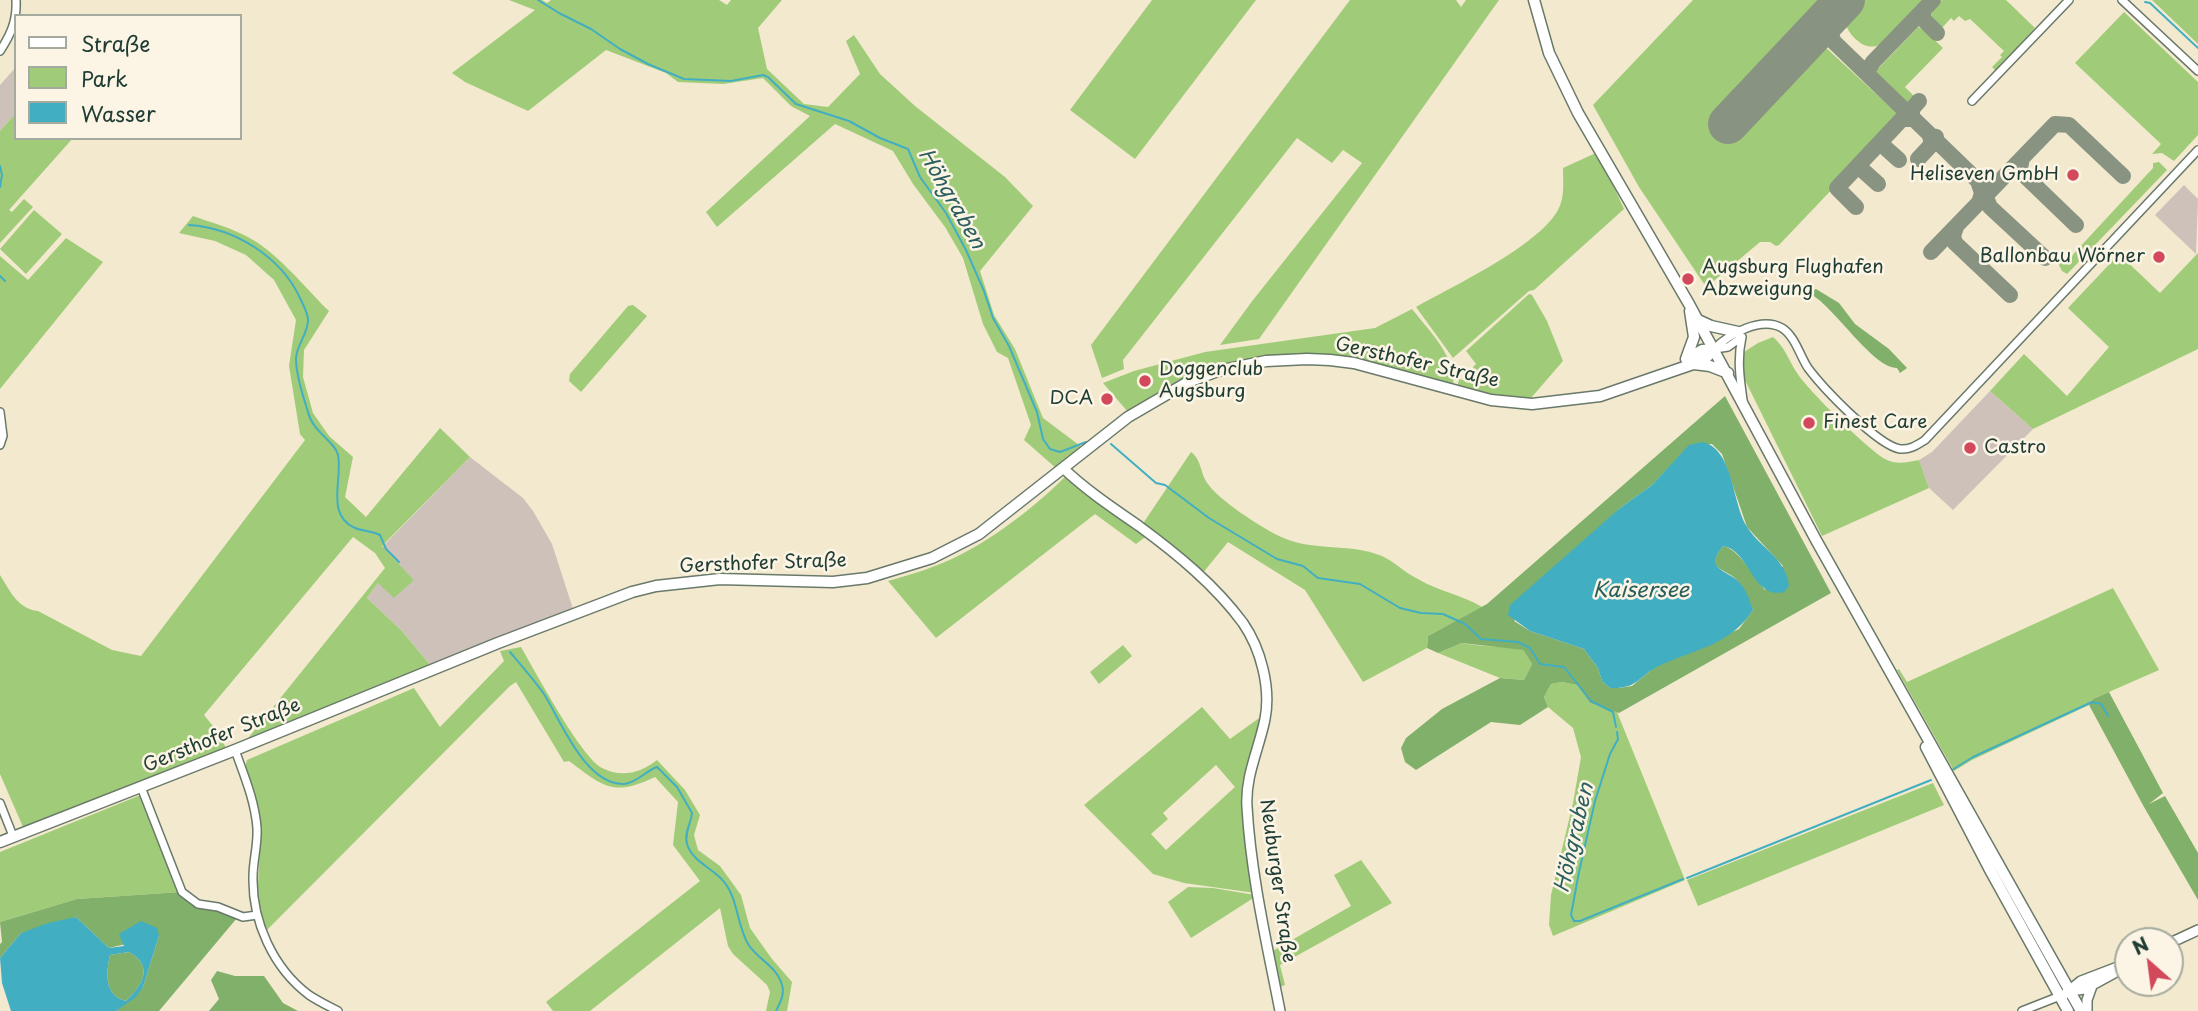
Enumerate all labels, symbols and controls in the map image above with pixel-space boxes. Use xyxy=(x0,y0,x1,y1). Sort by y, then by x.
legend xyxy=(14,14,242,140)
text: Straße xyxy=(81,27,150,59)
text: Park xyxy=(81,62,128,94)
text: Wasser xyxy=(81,97,156,129)
water label: Höhgraben xyxy=(912,144,990,254)
place label: Heliseven GmbH xyxy=(1910,164,2059,186)
marker: Heliseven GmbH xyxy=(2065,167,2081,183)
place label: Ballonbau Wörner xyxy=(1980,246,2145,268)
marker: Ballonbau Wörner xyxy=(2151,249,2167,265)
place label: Augsburg Flughafen Abzweigung xyxy=(1702,257,1884,301)
marker: Augsburg Flughafen Abzweigung xyxy=(1680,271,1696,287)
street label: Gersthofer Straße xyxy=(1333,333,1501,393)
place label: Doggenclub Augsburg xyxy=(1159,359,1263,403)
marker: Doggenclub Augsburg xyxy=(1137,373,1153,389)
place label: DCA xyxy=(1049,388,1093,410)
marker: DCA xyxy=(1099,391,1115,407)
place label: Finest Care xyxy=(1823,412,1927,434)
marker: Finest Care xyxy=(1801,415,1817,431)
place label: Castro xyxy=(1984,437,2046,459)
marker: Castro xyxy=(1962,440,1978,456)
street label: Gersthofer Straße xyxy=(679,550,847,578)
water label: Kaisersee xyxy=(1593,578,1689,604)
street label: Gersthofer Straße xyxy=(140,694,304,778)
water label: Höhgraben xyxy=(1550,781,1600,895)
street label: Neuburger Straße xyxy=(1254,798,1300,964)
north arrow xyxy=(2114,927,2184,997)
text: N xyxy=(2127,929,2153,961)

